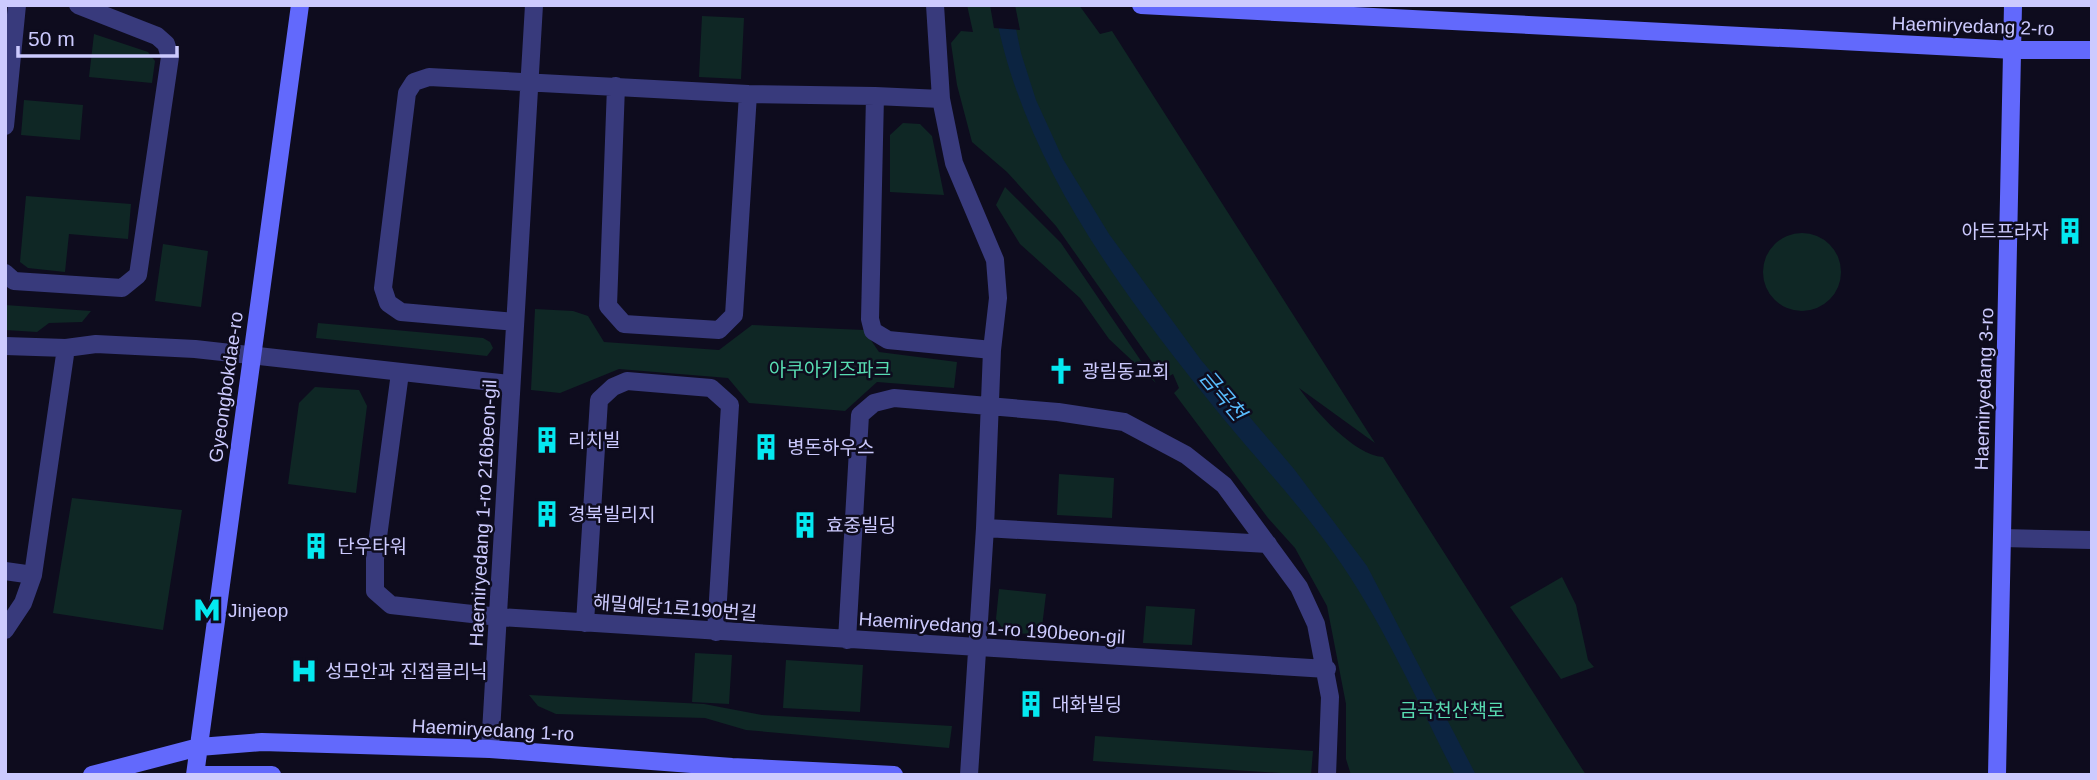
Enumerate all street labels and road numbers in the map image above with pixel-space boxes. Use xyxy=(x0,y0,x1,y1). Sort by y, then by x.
street label: Haemiryedang 2-ro xyxy=(1891,13,2055,39)
street label: Haemiryedang 3-ro xyxy=(1971,307,1997,471)
street label: Gyeongbokdae-ro xyxy=(205,310,247,464)
street label: Haemiryedang 1-ro 216beon-gil xyxy=(466,379,500,647)
street label: 해밀예당1로190번길 xyxy=(592,592,758,624)
street label: Haemiryedang 1-ro 190beon-gil xyxy=(858,608,1126,648)
street label: Haemiryedang 1-ro xyxy=(411,715,575,745)

